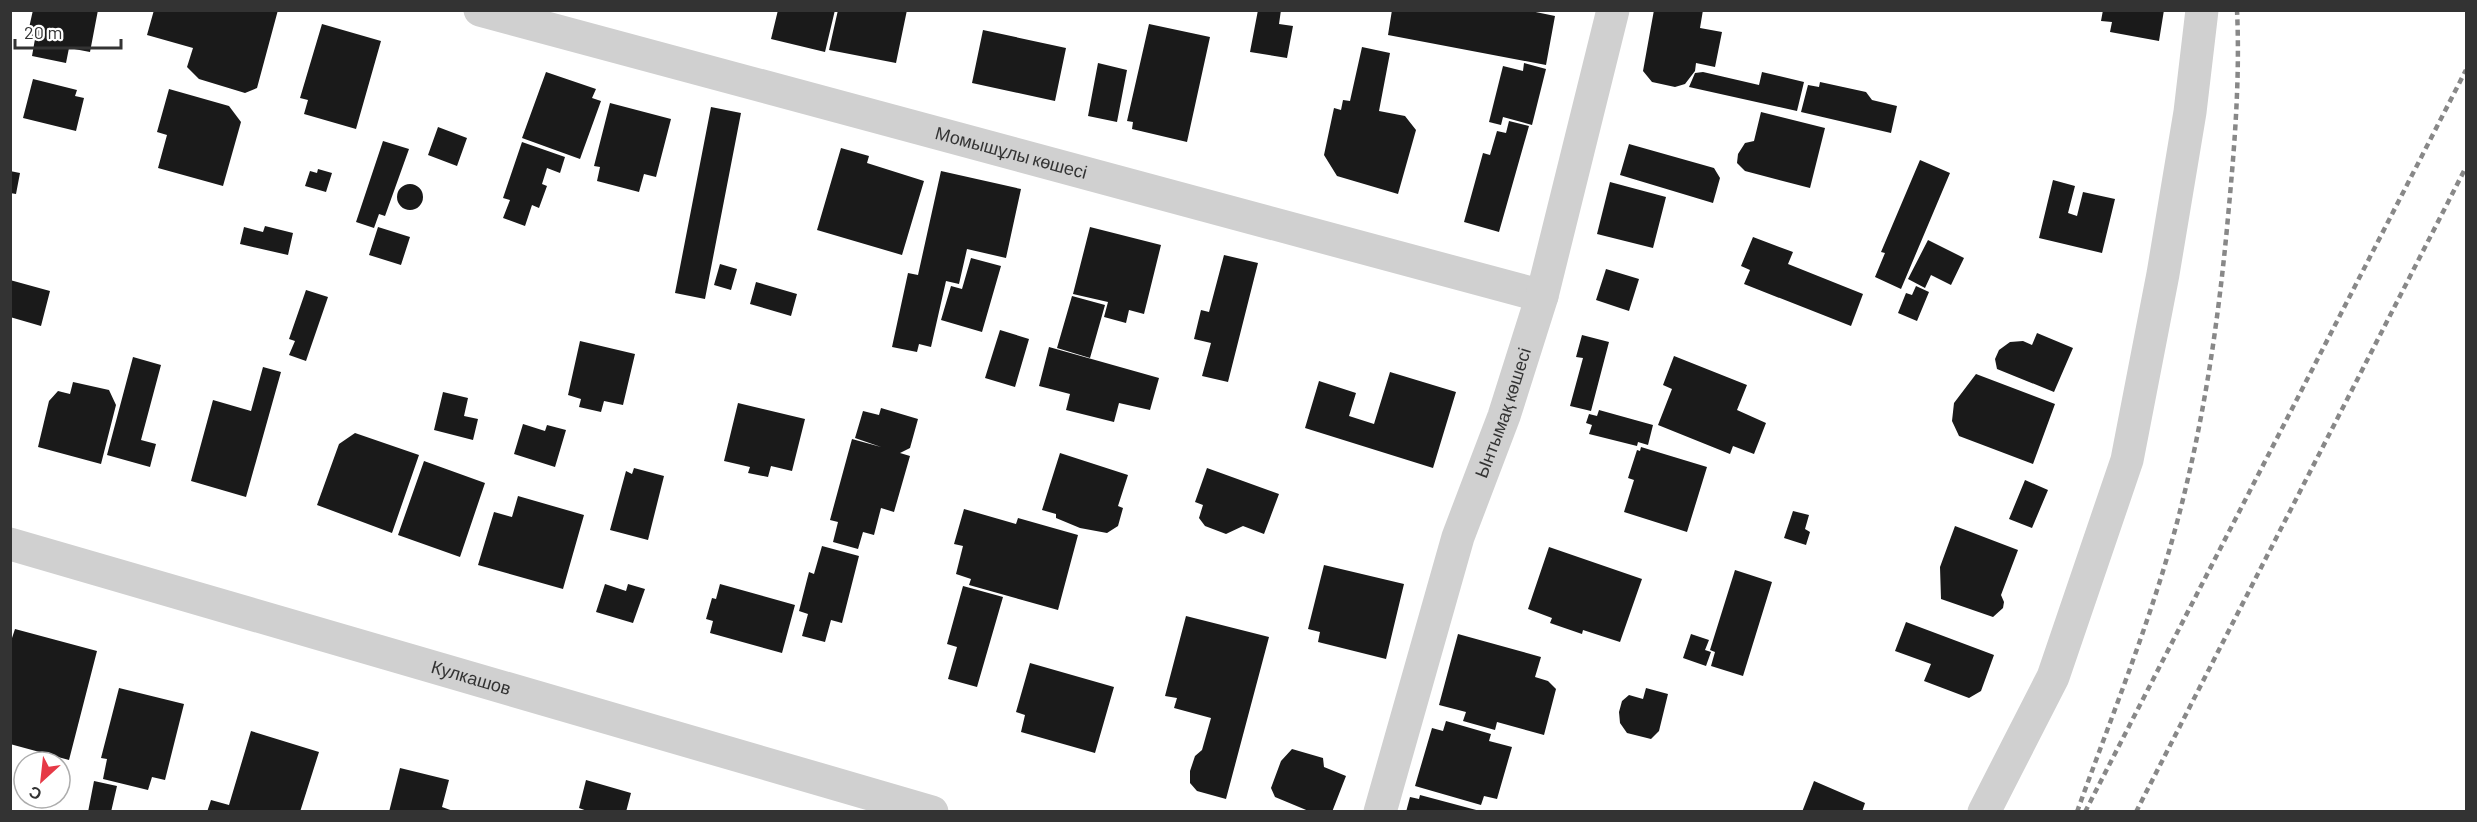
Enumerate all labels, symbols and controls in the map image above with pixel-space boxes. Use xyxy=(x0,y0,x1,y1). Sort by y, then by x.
scale bar xyxy=(15,12,122,50)
text: 20 m xyxy=(24,21,62,43)
street label: Момышұлы көшесі xyxy=(933,121,1090,183)
street label: Ынтымақ көшесі xyxy=(1470,345,1535,481)
street label: Кулкашов xyxy=(429,655,514,699)
north arrow xyxy=(12,750,72,810)
text: С xyxy=(25,783,44,805)

